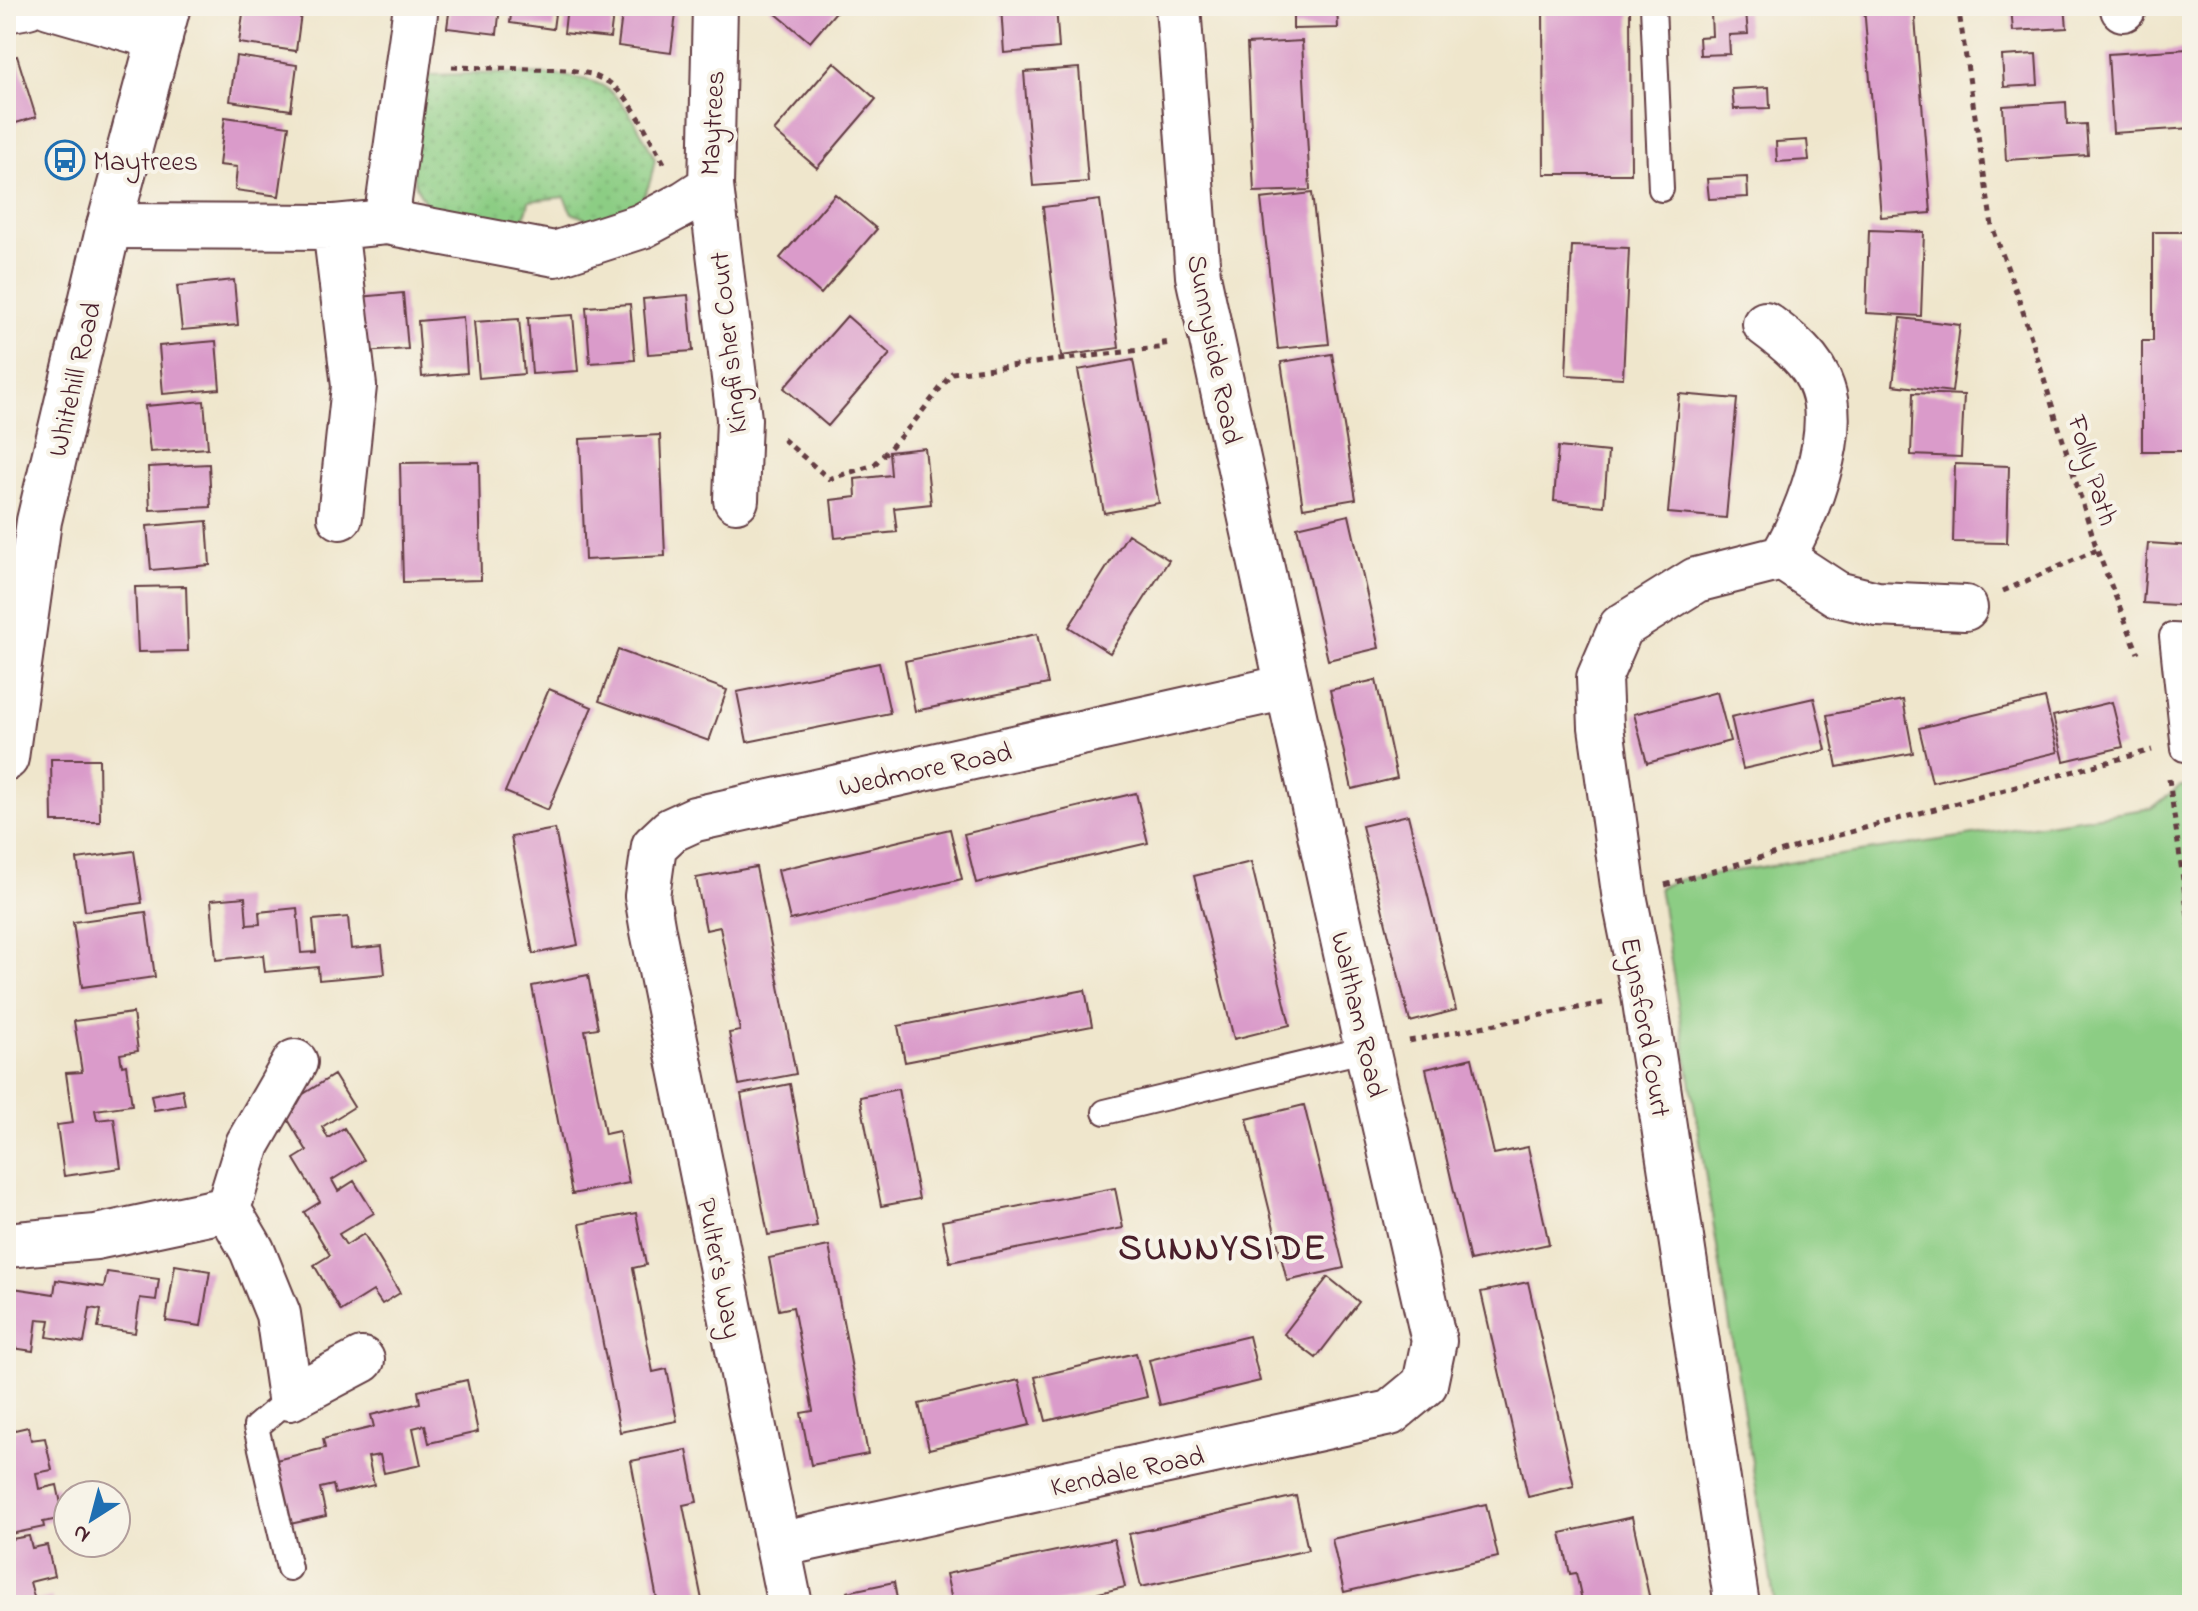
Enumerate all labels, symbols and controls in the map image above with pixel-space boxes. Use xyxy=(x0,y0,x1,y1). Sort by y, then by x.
street label: Maytrees xyxy=(691,70,738,177)
bus stop icon: Maytrees xyxy=(44,139,86,181)
place label: Maytrees xyxy=(93,143,198,184)
street label: Kingfisher Court xyxy=(701,250,760,436)
street label: Sunnyside Road xyxy=(1174,251,1251,448)
street label: Whitehill Road xyxy=(39,298,114,461)
street label: Folly Path xyxy=(2054,410,2127,531)
street label: Wedmore Road xyxy=(836,733,1016,810)
street label: Waltham Road xyxy=(1318,928,1396,1102)
street label: Eynsford Court xyxy=(1608,935,1680,1121)
street label: Pulter's Way xyxy=(684,1195,751,1342)
district label: SUNNYSIDE xyxy=(1119,1224,1327,1277)
street label: Kendale Road xyxy=(1047,1437,1209,1510)
north arrow xyxy=(52,1479,132,1559)
text: N xyxy=(67,1515,97,1550)

